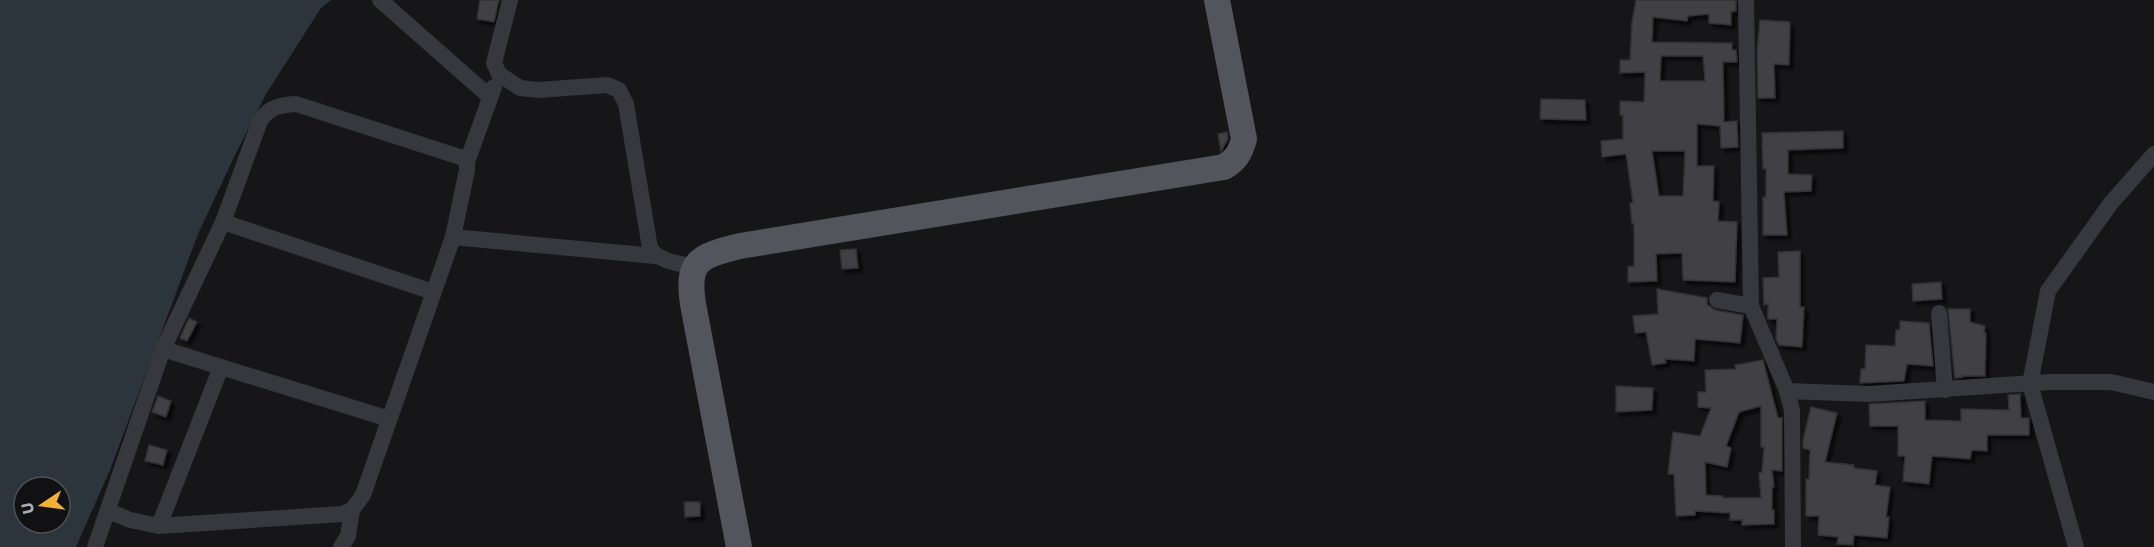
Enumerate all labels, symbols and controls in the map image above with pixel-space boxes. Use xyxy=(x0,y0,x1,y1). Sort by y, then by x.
north arrow xyxy=(12,475,72,535)
text: U xyxy=(15,500,40,516)

